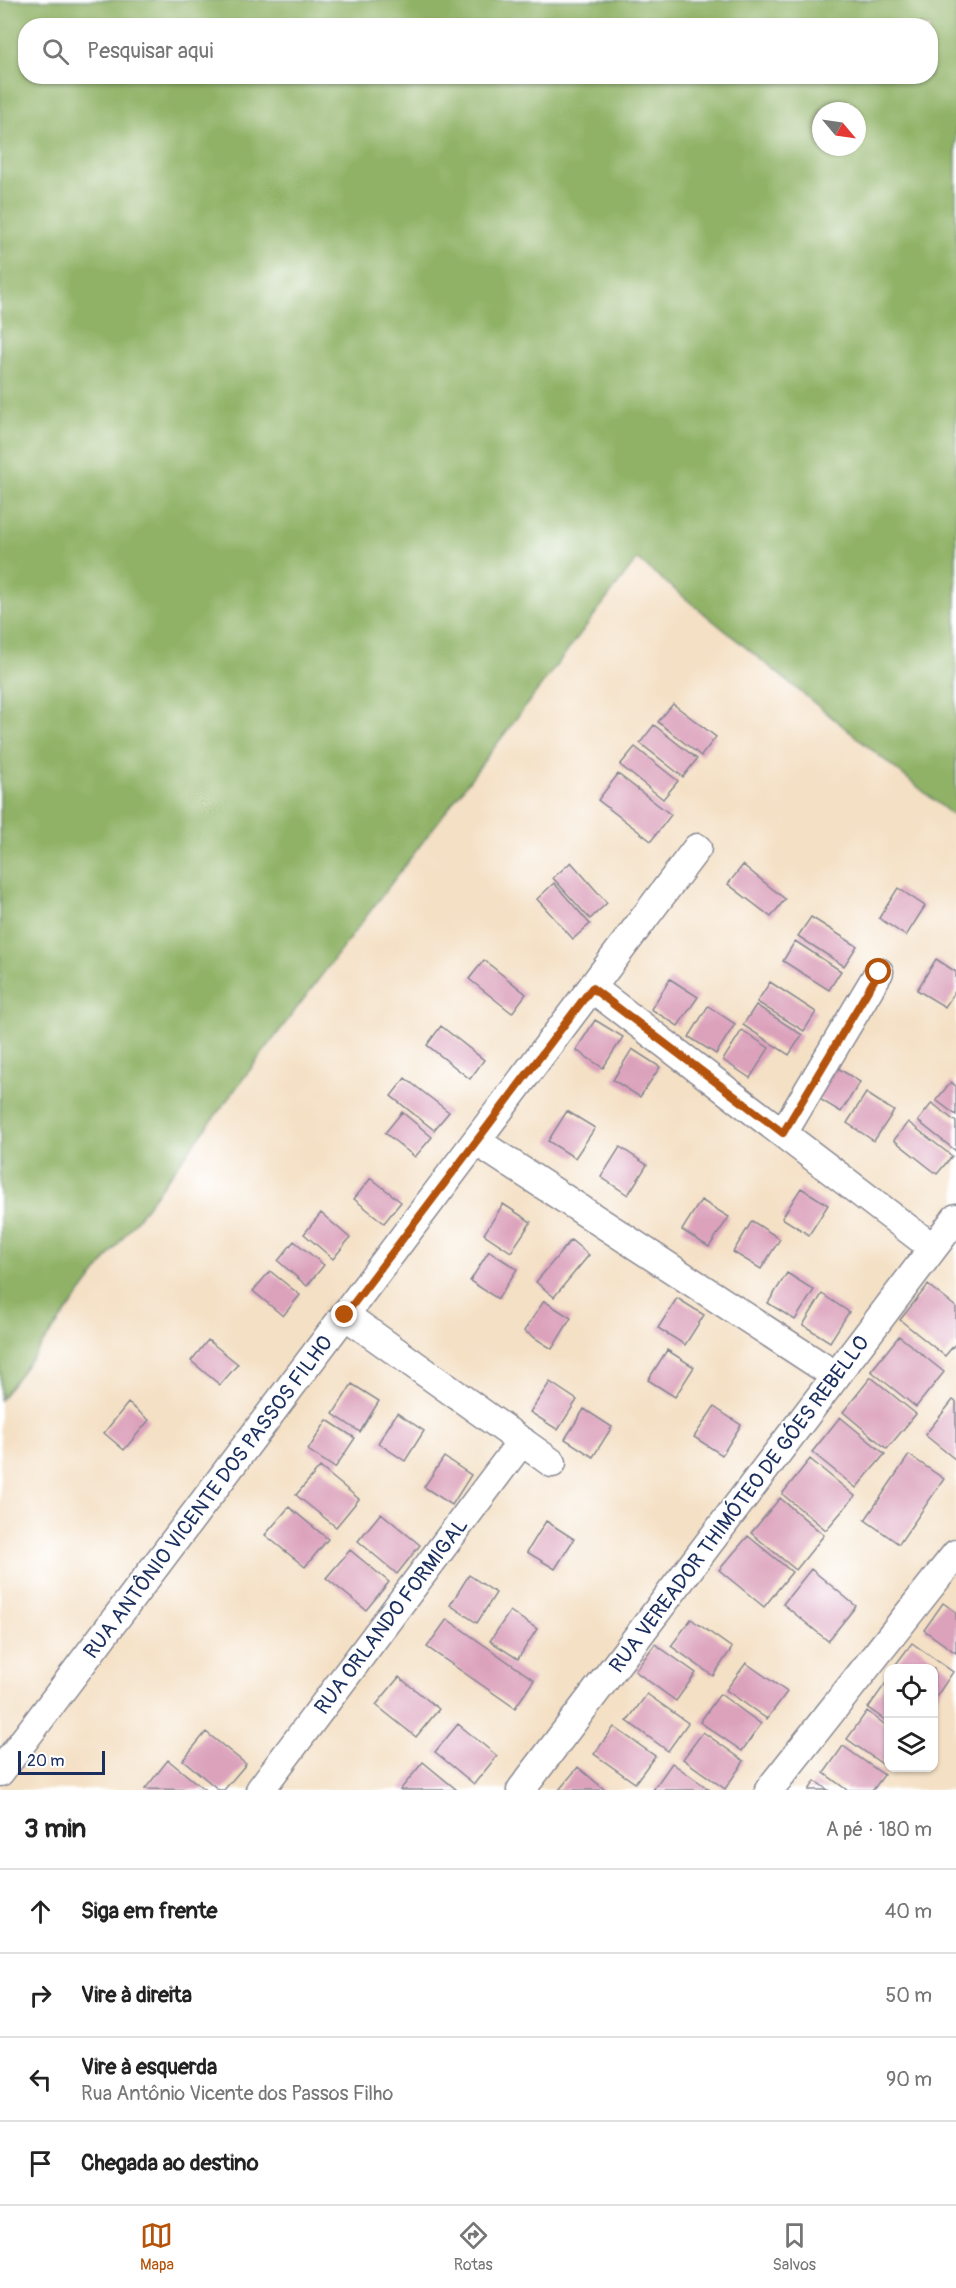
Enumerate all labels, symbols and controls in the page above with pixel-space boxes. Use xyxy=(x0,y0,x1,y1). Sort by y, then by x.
search box xyxy=(18,18,938,84)
icon: search xyxy=(39,35,72,68)
text: Pesquisar aqui xyxy=(87,37,213,65)
north arrow xyxy=(812,102,866,156)
route start xyxy=(865,958,891,984)
route end xyxy=(331,1301,357,1327)
street label: RUA ANTÔNIO VICENTE DOS PASSOS FILHO xyxy=(77,1330,339,1664)
street label: RUA VEREADOR THIMÓTEO DE GÓES REBELLO xyxy=(603,1330,875,1678)
street label: RUA ORLANDO FORMIGAL xyxy=(309,1513,474,1720)
map controls xyxy=(884,1664,938,1772)
button: locate xyxy=(884,1664,938,1718)
button: layers xyxy=(884,1718,938,1772)
scale bar xyxy=(18,1748,105,1776)
text: 20 m xyxy=(27,1751,65,1771)
text: 3 min xyxy=(24,1813,86,1845)
text: A pé · 180 m xyxy=(826,1817,932,1842)
icon: ahead xyxy=(24,1895,57,1928)
text: Siga em frente xyxy=(81,1897,217,1925)
text: 40 m xyxy=(885,1899,932,1924)
icon: right xyxy=(24,1979,57,2012)
text: Vire à direita xyxy=(81,1981,192,2009)
text: 50 m xyxy=(885,1983,932,2008)
text: Vire à esquerda xyxy=(81,2053,217,2081)
icon: left xyxy=(24,2063,57,2096)
text: 90 m xyxy=(886,2067,932,2092)
text: Rua Antônio Vicente dos Passos Filho xyxy=(81,2081,393,2106)
icon: arrive xyxy=(24,2147,57,2180)
text: Chegada ao destino xyxy=(81,2149,259,2177)
tab: Mapa xyxy=(140,2219,174,2275)
tab: Rotas xyxy=(454,2219,493,2275)
tab: Salvos xyxy=(773,2219,816,2275)

